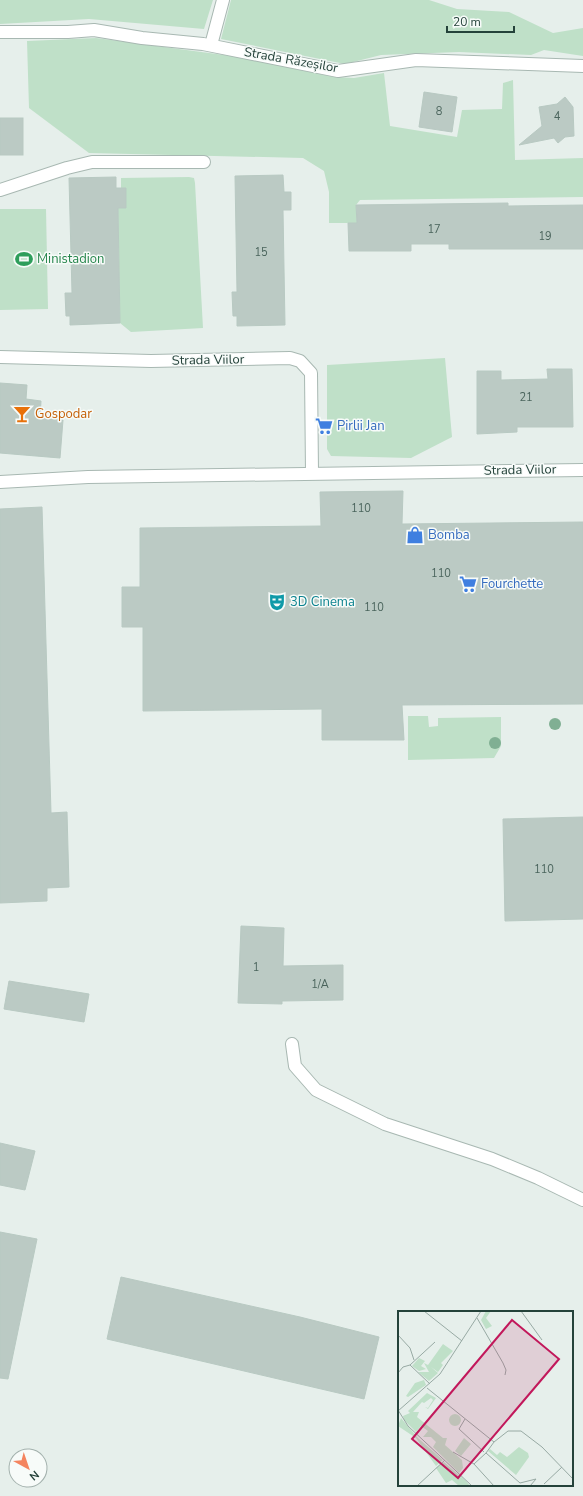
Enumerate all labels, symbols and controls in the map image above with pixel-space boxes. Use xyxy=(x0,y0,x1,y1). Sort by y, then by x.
scale bar xyxy=(447,8,514,34)
text: 20 m xyxy=(453,14,481,30)
street label: Strada Răzeșilor xyxy=(243,43,340,77)
house number: 8 xyxy=(436,104,443,119)
house number: 4 xyxy=(554,109,561,124)
house number: 17 xyxy=(427,222,441,237)
house number: 19 xyxy=(538,229,552,244)
house number: 15 xyxy=(254,245,268,260)
sports icon: Ministadion xyxy=(14,249,34,269)
place label: Ministadion xyxy=(37,250,104,268)
street label: Strada Viilor xyxy=(172,350,245,370)
house number: 21 xyxy=(519,390,533,405)
bar icon: Gospodar xyxy=(12,404,32,424)
place label: Gospodar xyxy=(35,405,92,423)
supermarket icon: Pirlii Jan xyxy=(314,416,334,436)
place label: Pirlii Jan xyxy=(337,417,385,435)
street label: Strada Viilor xyxy=(484,460,557,480)
house number: 110 xyxy=(351,501,371,516)
shop icon: Bomba xyxy=(405,525,425,545)
place label: Bomba xyxy=(428,526,470,544)
house number: 110 xyxy=(431,566,451,581)
supermarket icon: Fourchette xyxy=(458,574,478,594)
place label: Fourchette xyxy=(481,575,543,593)
theatre icon: 3D Cinema xyxy=(267,592,287,612)
place label: 3D Cinema xyxy=(290,593,355,611)
house number: 110 xyxy=(364,600,384,615)
house number: 110 xyxy=(534,862,554,877)
house number: 1 xyxy=(253,960,259,975)
house number: 1/A xyxy=(311,977,329,992)
inset map xyxy=(398,1311,573,1486)
north arrow xyxy=(8,1448,48,1488)
text: N xyxy=(26,1467,42,1484)

